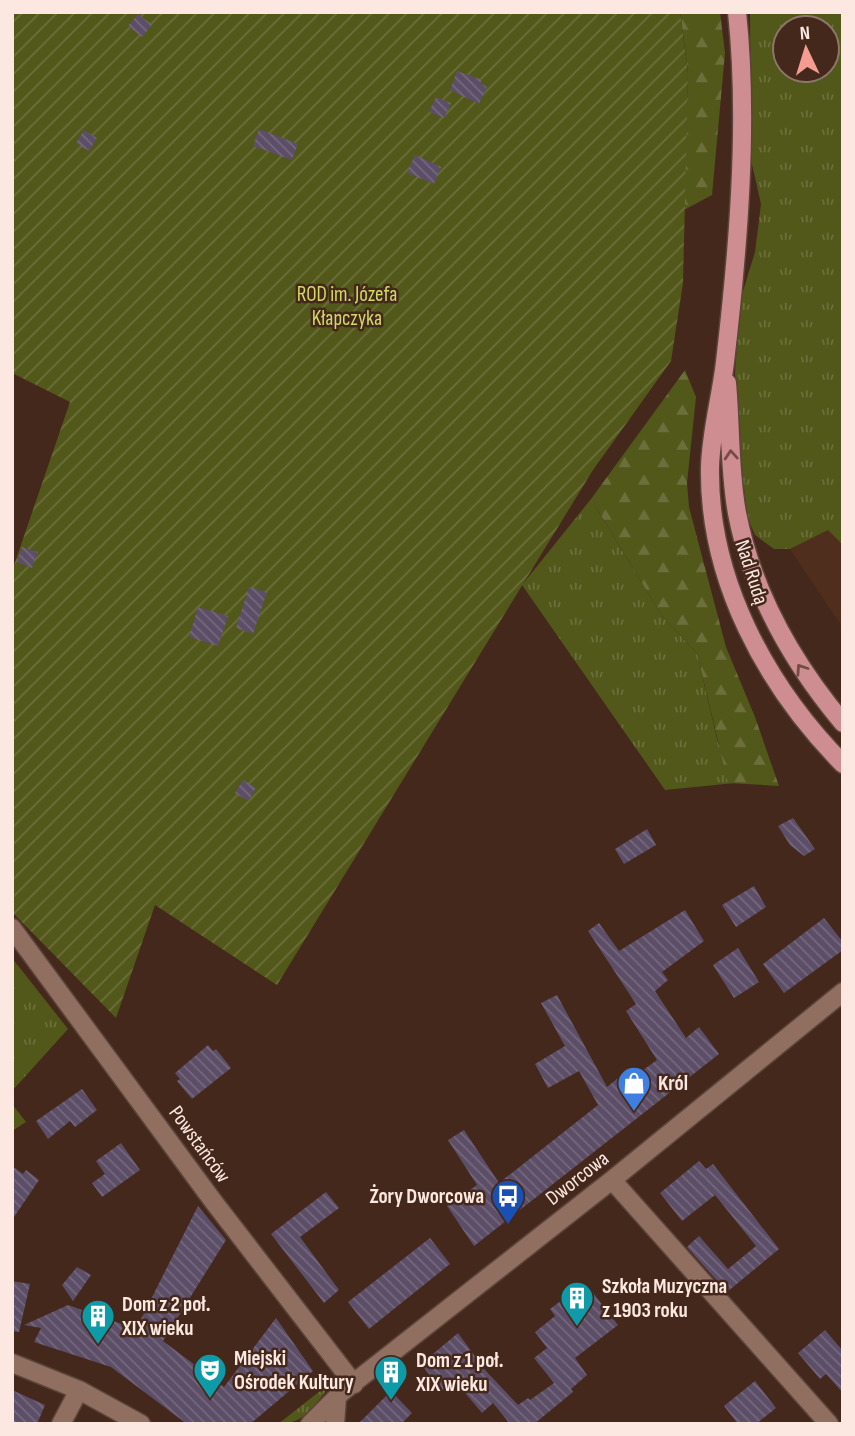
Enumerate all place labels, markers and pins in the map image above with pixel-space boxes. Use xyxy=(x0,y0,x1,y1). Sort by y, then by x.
shop icon: Król xyxy=(615,1064,653,1113)
place label: Król xyxy=(658,1071,688,1096)
bus stop icon: Żory Dworcowa xyxy=(489,1177,527,1226)
place label: Żory Dworcowa xyxy=(369,1184,484,1209)
place label: Szkoła Muzyczna z 1903 roku xyxy=(602,1274,727,1323)
building icon: Szkoła Muzyczna z 1903 roku xyxy=(558,1279,596,1328)
place label: Dom z 2 poł. XIX wieku xyxy=(121,1292,210,1341)
building icon: Dom z 2 poł. XIX wieku xyxy=(79,1297,117,1346)
place label: Miejski Ośrodek Kultury xyxy=(234,1346,354,1395)
place label: Dom z 1 poł. XIX wieku xyxy=(415,1348,503,1397)
theatre icon: Miejski Ośrodek Kultury xyxy=(191,1351,229,1400)
building icon: Dom z 1 poł. XIX wieku xyxy=(372,1353,410,1402)

